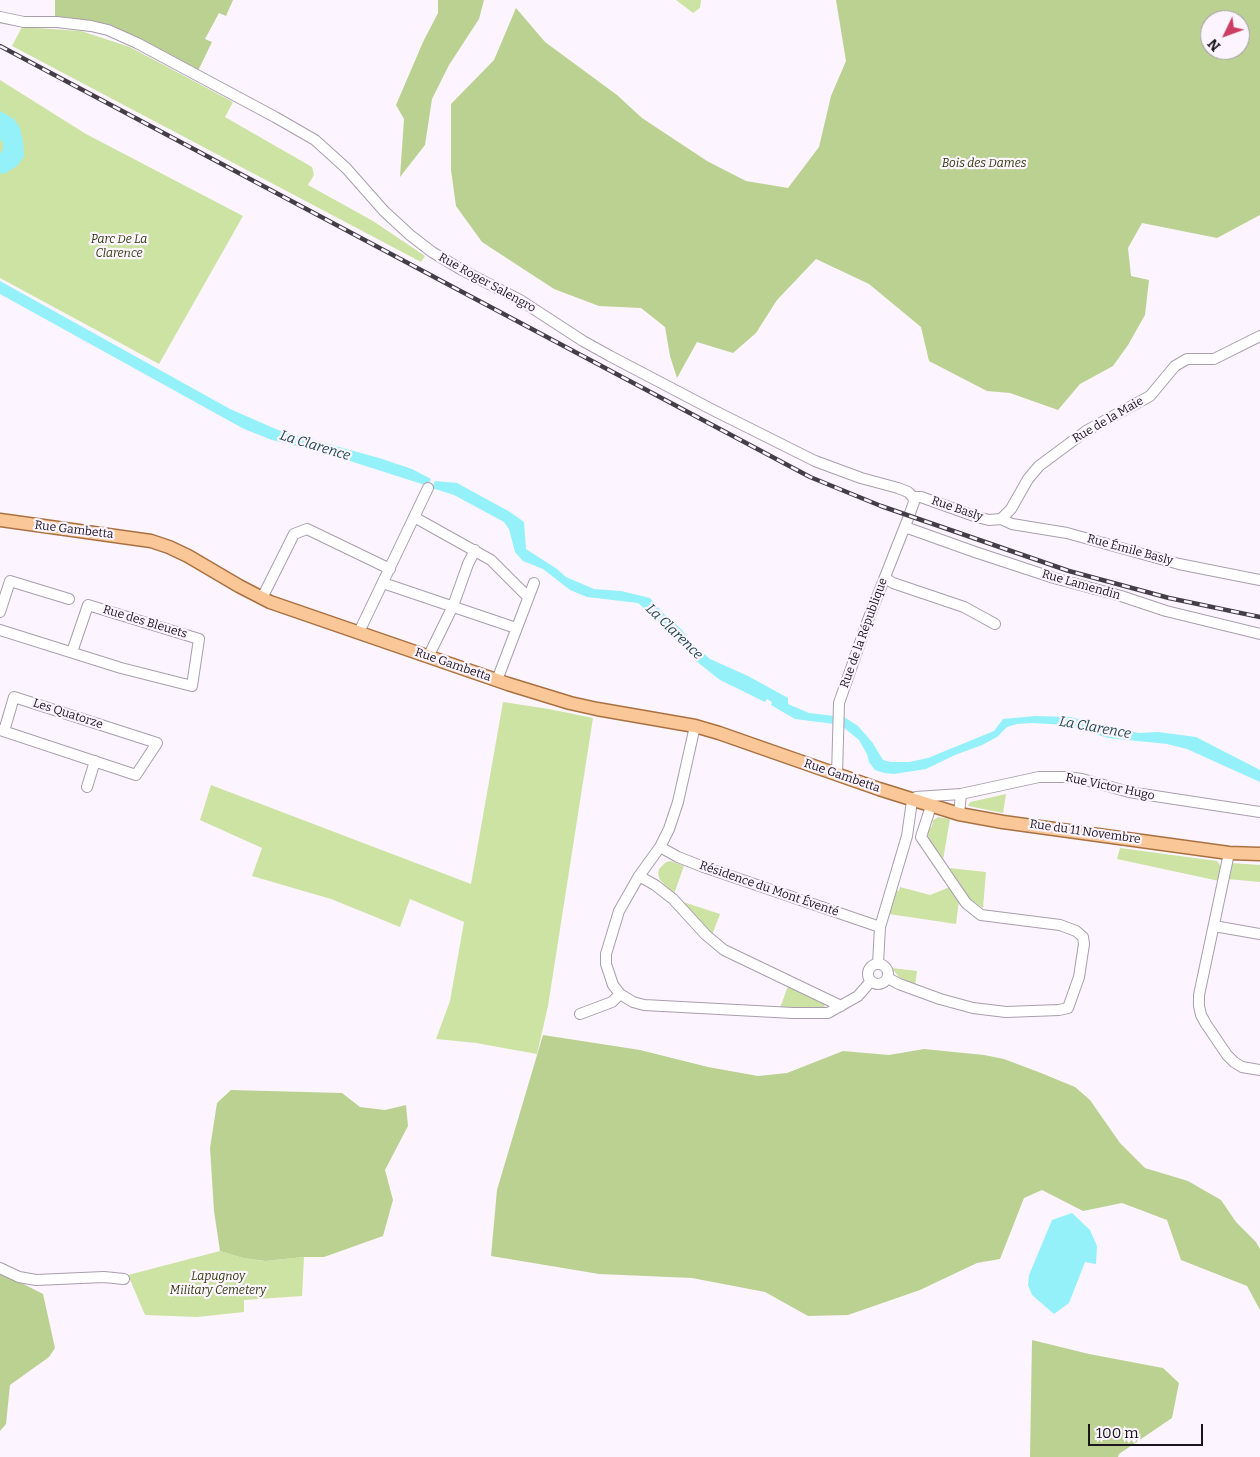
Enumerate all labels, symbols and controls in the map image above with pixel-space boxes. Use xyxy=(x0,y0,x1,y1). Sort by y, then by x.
north arrow xyxy=(1200,10,1250,60)
text: N xyxy=(1204,35,1224,54)
park label: Bois des Dames xyxy=(942,157,1026,171)
park label: Parc De La Clarence xyxy=(91,233,147,261)
street label: Rue Roger Salengro xyxy=(436,250,538,316)
street label: Rue de la Maie xyxy=(1070,394,1146,446)
water label: La Clarence xyxy=(278,427,352,465)
street label: Rue Basly xyxy=(929,493,985,525)
street label: Rue Gambetta xyxy=(34,518,114,542)
street label: Rue Émile Basly xyxy=(1086,532,1174,568)
street label: Rue Lamendin xyxy=(1040,567,1122,603)
street label: Rue de la République xyxy=(837,576,891,690)
water label: La Clarence xyxy=(642,601,706,663)
street label: Rue des Bleuets xyxy=(101,602,189,642)
street label: Rue Gambetta xyxy=(413,645,493,685)
street label: Les Quatorze xyxy=(31,696,105,732)
water label: La Clarence xyxy=(1058,713,1132,743)
street label: Rue Gambetta xyxy=(802,756,882,796)
street label: Rue Victor Hugo xyxy=(1064,771,1156,803)
street label: Rue du 11 Novembre xyxy=(1029,817,1141,847)
street label: Résidence du Mont Éventé xyxy=(697,858,841,920)
park label: Lapugnoy Military Cemetery xyxy=(170,1270,266,1298)
scale bar xyxy=(1090,1414,1205,1446)
text: 100 m xyxy=(1096,1424,1139,1442)

